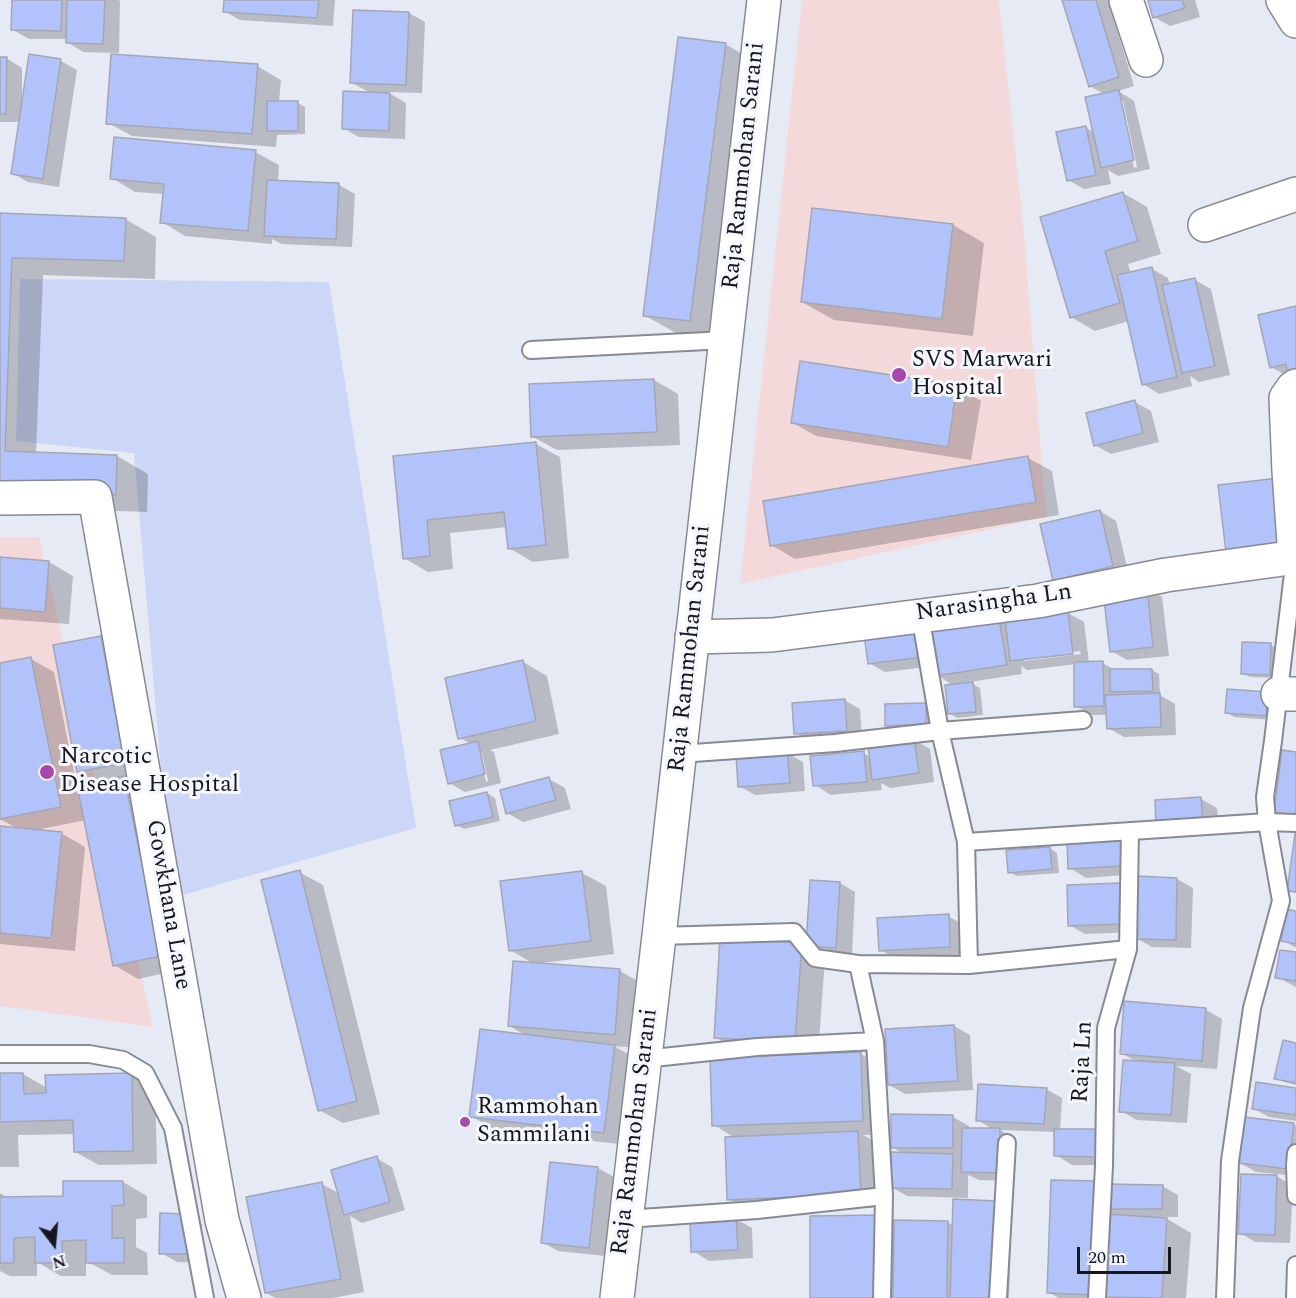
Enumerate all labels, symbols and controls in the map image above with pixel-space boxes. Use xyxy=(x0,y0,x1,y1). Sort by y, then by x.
street label: Raja Rammohan Sarani xyxy=(718,41,772,291)
place label: SVS Marwari Hospital xyxy=(912,347,1052,403)
marker: SVS Marwari Hospital xyxy=(890,366,908,384)
street label: Raja Rammohan Sarani xyxy=(664,524,718,774)
street label: Narasingha Ln xyxy=(914,579,1074,629)
place label: Narcotic Disease Hospital xyxy=(60,744,239,800)
marker: Narcotic Disease Hospital xyxy=(38,763,56,781)
street label: Gowkhana Lane xyxy=(138,818,196,992)
street label: Raja Rammohan Sarani xyxy=(607,1007,665,1257)
street label: Raja Ln xyxy=(1067,1020,1101,1104)
place label: Rammohan Sammilani xyxy=(477,1094,599,1150)
marker: Rammohan Sammilani xyxy=(458,1115,472,1129)
north arrow xyxy=(24,1214,84,1274)
scale bar xyxy=(1080,1235,1174,1273)
text: 20 m xyxy=(1088,1244,1126,1271)
text: N xyxy=(49,1248,69,1275)

